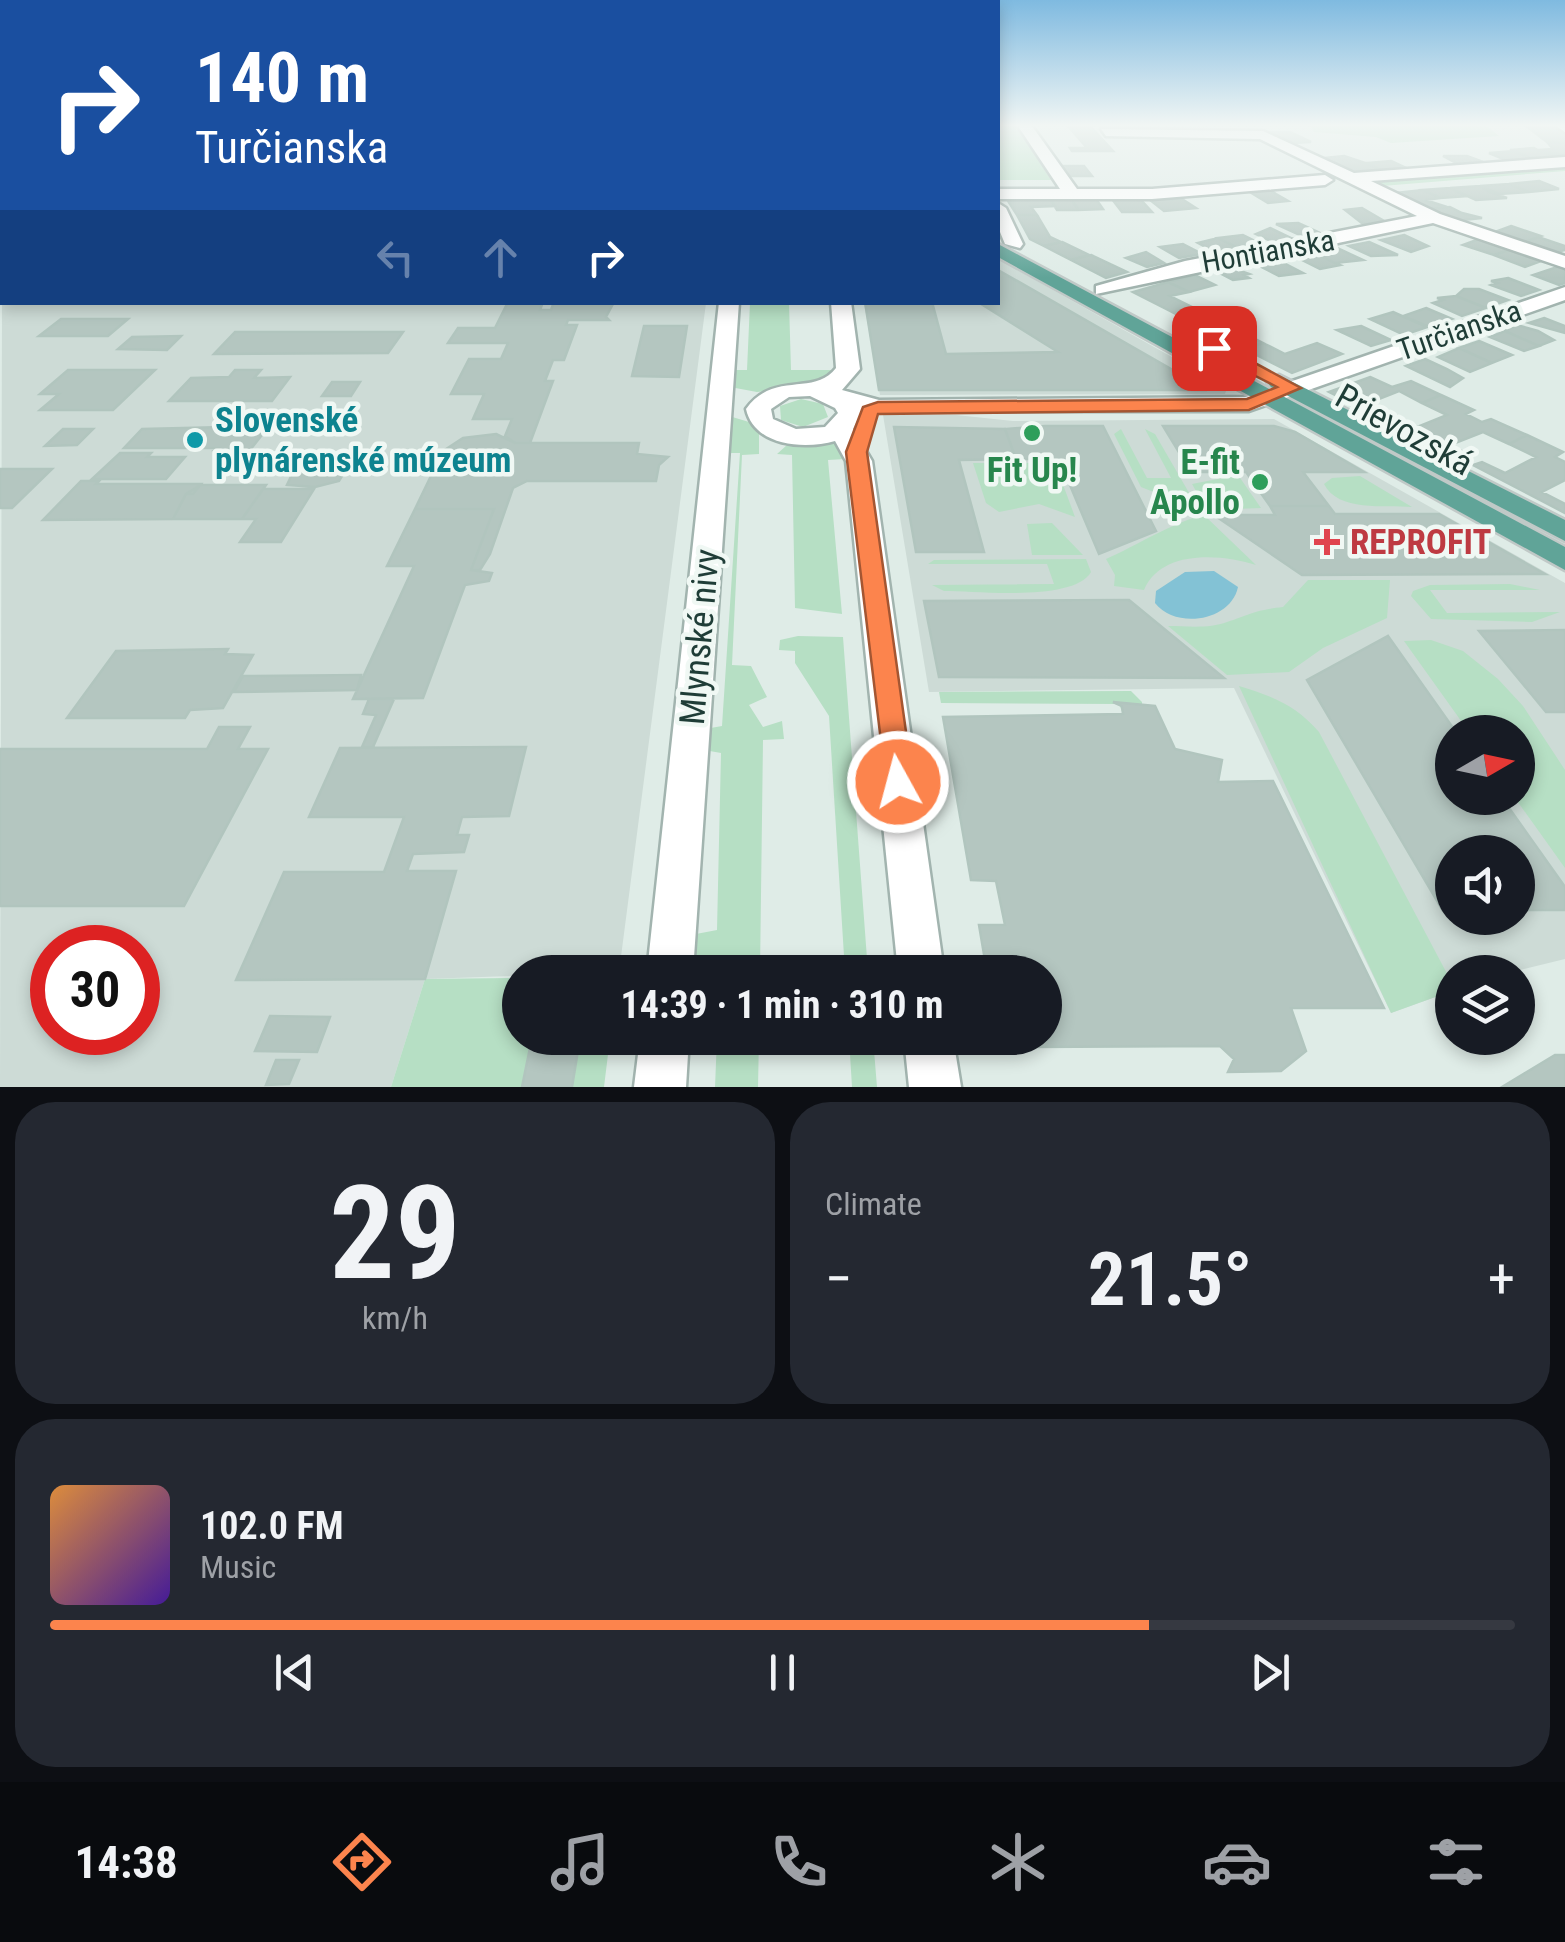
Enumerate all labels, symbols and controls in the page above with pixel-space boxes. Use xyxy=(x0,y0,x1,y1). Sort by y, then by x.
text: 140 m xyxy=(195,37,369,119)
icon: right xyxy=(30,40,160,170)
text: Turčianska xyxy=(195,121,388,174)
street label: Hontianska xyxy=(1199,222,1337,280)
icon: left xyxy=(368,230,423,285)
icon: ahead xyxy=(473,230,528,285)
icon: right xyxy=(578,230,633,285)
street label: Turčianska xyxy=(1392,292,1526,368)
pin xyxy=(1172,306,1257,391)
icon: arrive xyxy=(1187,321,1242,376)
street label: Prievozská xyxy=(1328,376,1480,484)
place label: Slovenské plynárenské múzeum xyxy=(215,400,511,481)
marker: Fit Up! xyxy=(1021,422,1043,444)
marker: Slovenské plynárenské múzeum xyxy=(184,429,206,451)
place label: E-fit Apollo xyxy=(1150,442,1240,523)
place label: Fit Up! xyxy=(987,450,1077,491)
marker: E-fit Apollo xyxy=(1249,471,1271,493)
place label: REPROFIT xyxy=(1350,522,1492,563)
marker: REPROFIT xyxy=(1314,529,1340,555)
street label: Mlynské nivy xyxy=(672,547,728,727)
north arrow xyxy=(1435,715,1535,815)
map controls xyxy=(1435,715,1535,1055)
position arrow xyxy=(846,730,950,834)
button: sound xyxy=(1435,835,1535,935)
speed limit sign: 30 xyxy=(30,925,160,1055)
button: layers xyxy=(1435,955,1535,1055)
text: 14:39 · 1 min · 310 m xyxy=(621,983,943,1027)
text: 29 xyxy=(329,1157,461,1310)
text: Climate xyxy=(825,1185,922,1223)
text: 21.5° xyxy=(1088,1235,1252,1323)
text: − xyxy=(825,1247,853,1311)
text: + xyxy=(1488,1247,1515,1311)
text: km/h xyxy=(362,1299,428,1337)
text: 102.0 FM xyxy=(200,1504,344,1548)
text: Music xyxy=(200,1548,276,1586)
icon: previous xyxy=(267,1645,322,1700)
icon: pause xyxy=(755,1645,810,1700)
icon: next xyxy=(1243,1645,1298,1700)
icon: directions xyxy=(327,1827,397,1897)
icon: music xyxy=(545,1827,615,1897)
icon: phone xyxy=(764,1827,834,1897)
icon: climate xyxy=(983,1827,1053,1897)
icon: car xyxy=(1202,1827,1272,1897)
icon: filters xyxy=(1421,1827,1491,1897)
text: 14:38 xyxy=(74,1836,178,1889)

